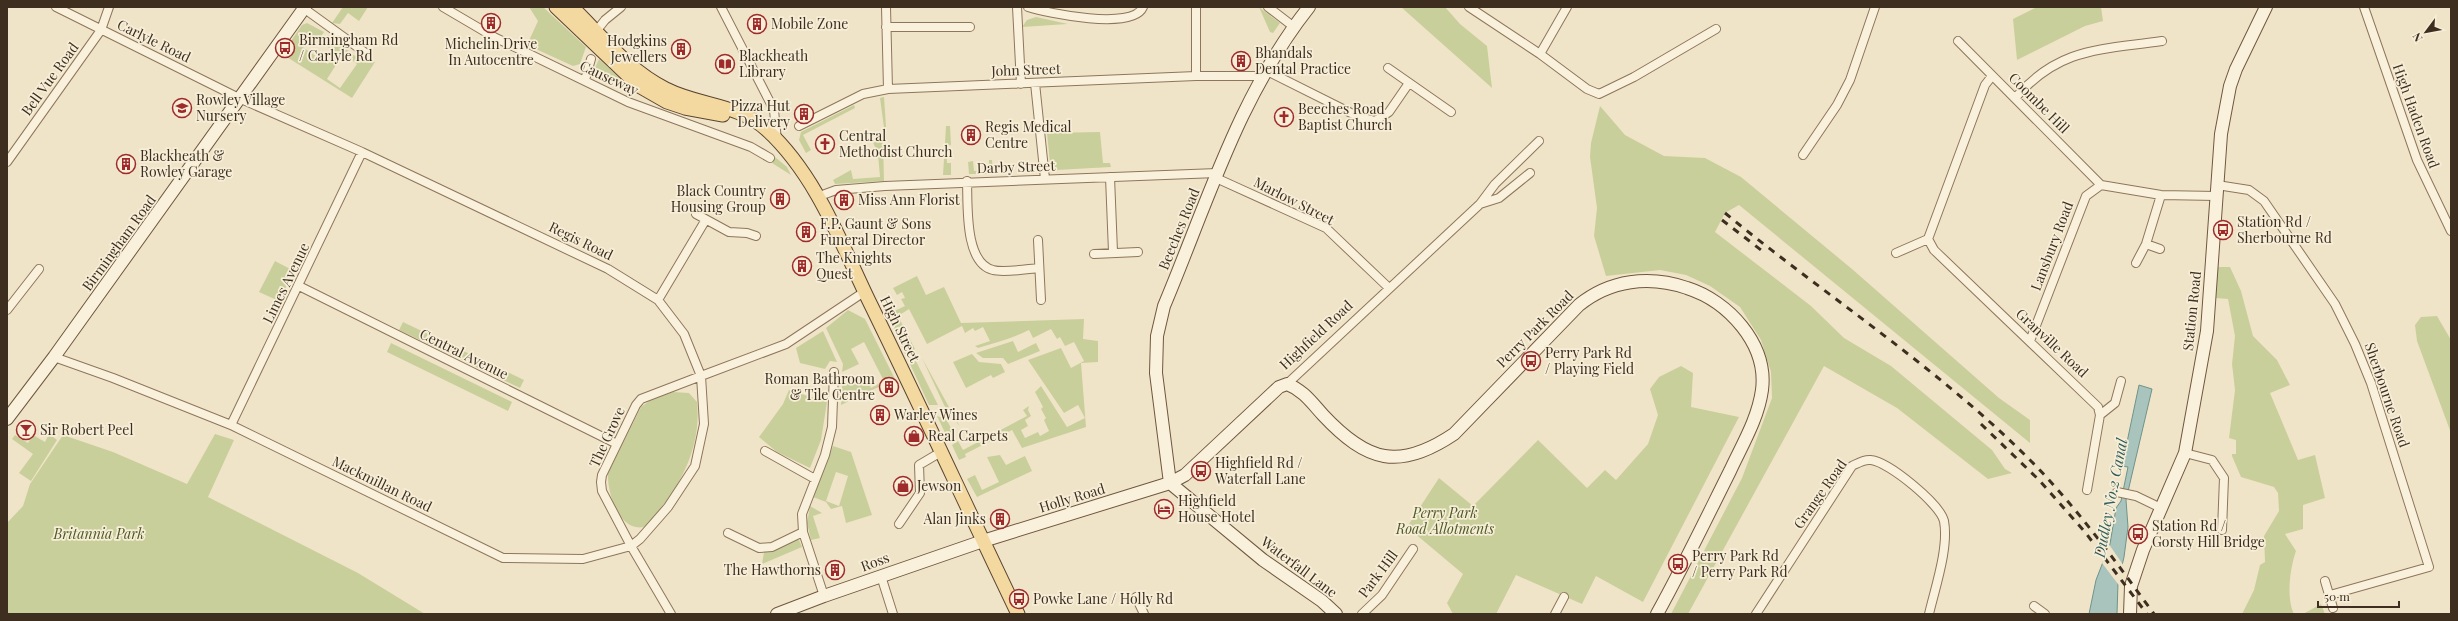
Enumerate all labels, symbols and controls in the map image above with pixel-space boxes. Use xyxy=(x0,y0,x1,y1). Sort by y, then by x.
building icon: Michelin Drive In Autocentre xyxy=(480,12,502,34)
north arrow xyxy=(2406,12,2446,52)
building icon: Mobile Zone xyxy=(746,13,768,35)
place label: Mobile Zone xyxy=(771,14,848,33)
street label: Carlyle Road xyxy=(114,15,194,67)
place label: Birmingham Rd / Carlyle Rd xyxy=(299,30,398,65)
text: N xyxy=(2409,30,2426,45)
place label: Hodgkins Jewellers xyxy=(607,31,667,66)
place label: Michelin Drive In Autocentre xyxy=(445,34,537,69)
bus stop icon: Birmingham Rd / Carlyle Rd xyxy=(274,37,296,59)
street label: Bell Vue Road xyxy=(17,38,83,119)
building icon: Hodgkins Jewellers xyxy=(670,38,692,60)
place label: Bhandals Dental Practice xyxy=(1255,43,1351,78)
place label: Blackheath Library xyxy=(739,46,809,81)
building icon: Bhandals Dental Practice xyxy=(1230,50,1252,72)
library icon: Blackheath Library xyxy=(714,53,736,75)
street label: Causeway xyxy=(577,56,642,99)
street label: John Street xyxy=(990,59,1062,80)
street label: High Haden Road xyxy=(2389,61,2444,171)
street label: Coombe Hill xyxy=(2005,68,2074,137)
place label: Rowley Village Nursery xyxy=(196,90,285,125)
place label: Pizza Hut Delivery xyxy=(731,96,791,131)
school or university icon: Rowley Village Nursery xyxy=(171,97,193,119)
place label: Beeches Road Baptist Church xyxy=(1298,99,1393,134)
building icon: Pizza Hut Delivery xyxy=(793,103,815,125)
church icon: Beeches Road Baptist Church xyxy=(1273,106,1295,128)
place label: Regis Medical Centre xyxy=(985,117,1071,152)
building icon: Regis Medical Centre xyxy=(960,124,982,146)
place label: Central Methodist Church xyxy=(839,126,953,161)
church icon: Central Methodist Church xyxy=(814,133,836,155)
place label: Blackheath & Rowley Garage xyxy=(140,146,232,181)
building icon: Blackheath & Rowley Garage xyxy=(115,153,137,175)
street label: Darby Street xyxy=(976,156,1057,177)
street label: Marlow Street xyxy=(1251,172,1339,229)
place label: Black Country Housing Group xyxy=(671,181,766,216)
street label: Beeches Road xyxy=(1154,185,1204,273)
building icon: Black Country Housing Group xyxy=(769,188,791,210)
building icon: Miss Ann Florist xyxy=(833,189,855,211)
place label: Miss Ann Florist xyxy=(858,190,961,209)
street label: Birmingham Road xyxy=(77,191,160,294)
street label: Lansbury Road xyxy=(2026,198,2077,293)
place label: Station Rd / Sherbourne Rd xyxy=(2237,212,2332,247)
place label: F.P. Gaunt & Sons Funeral Director xyxy=(820,214,931,249)
street label: Regis Road xyxy=(546,217,617,264)
bus stop icon: Station Rd / Sherbourne Rd xyxy=(2212,219,2234,241)
building icon: F.P. Gaunt & Sons Funeral Director xyxy=(795,221,817,243)
street label: Limes Avenue xyxy=(258,239,313,326)
place label: The Knights Quest xyxy=(816,248,892,283)
building icon: The Knights Quest xyxy=(791,255,813,277)
street label: Station Road xyxy=(2178,270,2205,352)
street label: Perry Park Road xyxy=(1492,286,1577,371)
street label: High Street xyxy=(876,293,925,366)
street label: Highfield Road xyxy=(1275,296,1356,373)
street label: Granville Road xyxy=(2012,304,2093,381)
street label: Central Avenue xyxy=(417,324,512,383)
street label: Sherbourne Road xyxy=(2361,340,2414,450)
place label: Perry Park Rd / Playing Field xyxy=(1545,343,1634,378)
bus stop icon: Perry Park Rd / Playing Field xyxy=(1520,350,1542,372)
place label: Roman Bathroom & Tile Centre xyxy=(764,369,876,404)
building icon: Roman Bathroom & Tile Centre xyxy=(878,376,900,398)
street label: The Grove xyxy=(584,404,629,470)
building icon: Warley Wines xyxy=(869,404,891,426)
place label: Warley Wines xyxy=(893,405,978,424)
bar icon: Sir Robert Peel xyxy=(15,419,37,441)
place label: Sir Robert Peel xyxy=(40,420,133,439)
shop icon: Real Carpets xyxy=(903,425,925,447)
place label: Real Carpets xyxy=(928,426,1008,445)
water label: Dudley No.2 Canal xyxy=(2088,436,2132,560)
street label: Mackmillan Road xyxy=(329,451,435,516)
place label: Highfield Rd / Waterfall Lane xyxy=(1214,453,1306,488)
street label: Grange Road xyxy=(1789,455,1851,532)
bus stop icon: Highfield Rd / Waterfall Lane xyxy=(1190,460,1212,482)
shop icon: Jewson xyxy=(892,475,914,497)
place label: Jewson xyxy=(916,476,962,495)
street label: Holly Road xyxy=(1037,479,1107,517)
place label: Highfield House Hotel xyxy=(1178,491,1255,526)
hotel icon: Highfield House Hotel xyxy=(1153,498,1175,520)
park label: Perry Park Road Allotments xyxy=(1395,503,1495,538)
building icon: Alan Jinks xyxy=(989,508,1011,530)
place label: Alan Jinks xyxy=(922,509,986,528)
place label: Station Rd / Gorsty Hill Bridge xyxy=(2152,516,2265,551)
bus stop icon: Station Rd / Gorsty Hill Bridge xyxy=(2127,523,2149,545)
park label: Britannia Park xyxy=(53,524,145,543)
street label: Waterfall Lane xyxy=(1256,531,1341,602)
street label: Park Hill xyxy=(1354,546,1402,601)
place label: Perry Park Rd / Perry Park Rd xyxy=(1692,546,1788,581)
street label: Ross xyxy=(858,548,892,575)
bus stop icon: Perry Park Rd / Perry Park Rd xyxy=(1667,553,1689,575)
building icon: The Hawthorns xyxy=(824,559,846,581)
place label: The Hawthorns xyxy=(724,560,821,579)
scale bar xyxy=(2318,583,2399,609)
bus stop icon: Powke Lane / Holly Rd xyxy=(1008,588,1030,610)
text: 50 m xyxy=(2324,588,2350,604)
place label: Powke Lane / Holly Rd xyxy=(1033,589,1173,608)

